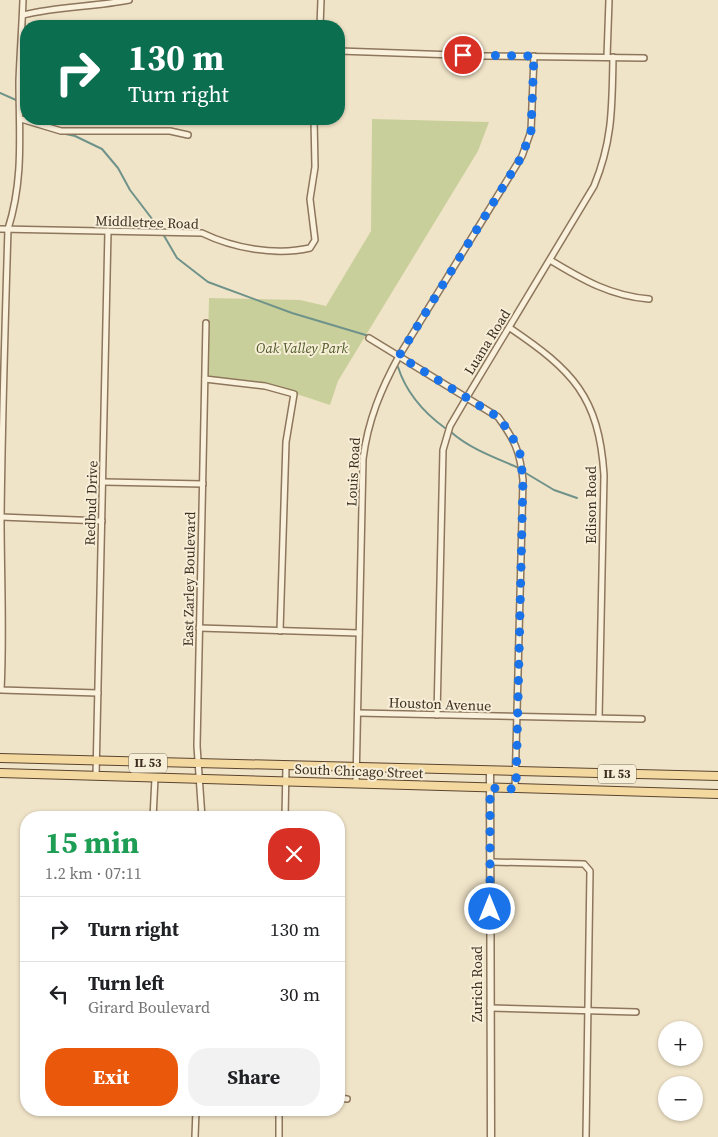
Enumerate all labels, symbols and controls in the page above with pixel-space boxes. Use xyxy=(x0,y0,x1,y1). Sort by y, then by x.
text: 130 m xyxy=(128,34,224,82)
pin xyxy=(442,34,484,76)
icon: right xyxy=(45,40,110,105)
icon: arrive xyxy=(449,41,477,69)
text: Turn right xyxy=(128,79,229,109)
street label: Middletree Road xyxy=(95,210,199,234)
street label: Luana Road xyxy=(459,305,515,379)
park label: Oak Valley Park xyxy=(256,338,348,358)
street label: Louis Road xyxy=(341,437,365,507)
street label: Redbud Drive xyxy=(80,460,102,546)
street label: Edison Road xyxy=(581,466,601,544)
street label: East Zarley Boulevard xyxy=(178,511,200,647)
street label: Houston Avenue xyxy=(388,692,492,716)
road number: IL 53 xyxy=(129,754,167,772)
street label: South Chicago Street xyxy=(294,759,424,783)
road number: IL 53 xyxy=(598,764,636,784)
text: 15 min xyxy=(45,822,139,863)
button: close xyxy=(268,828,320,880)
text: 1.2 km · 07:11 xyxy=(45,862,142,884)
position arrow xyxy=(463,882,515,934)
icon: right xyxy=(45,915,73,943)
text: Turn right xyxy=(88,916,179,942)
text: 130 m xyxy=(270,916,320,942)
street label: Zurich Road xyxy=(467,946,487,1022)
text: Turn left xyxy=(88,970,164,996)
icon: left xyxy=(45,980,73,1008)
text: 30 m xyxy=(279,981,320,1007)
text: Girard Boulevard xyxy=(88,996,210,1018)
map controls xyxy=(658,1021,703,1121)
button: + xyxy=(658,1021,703,1066)
button: Exit xyxy=(45,1048,178,1106)
button: Share xyxy=(188,1048,320,1106)
button: − xyxy=(658,1076,703,1121)

